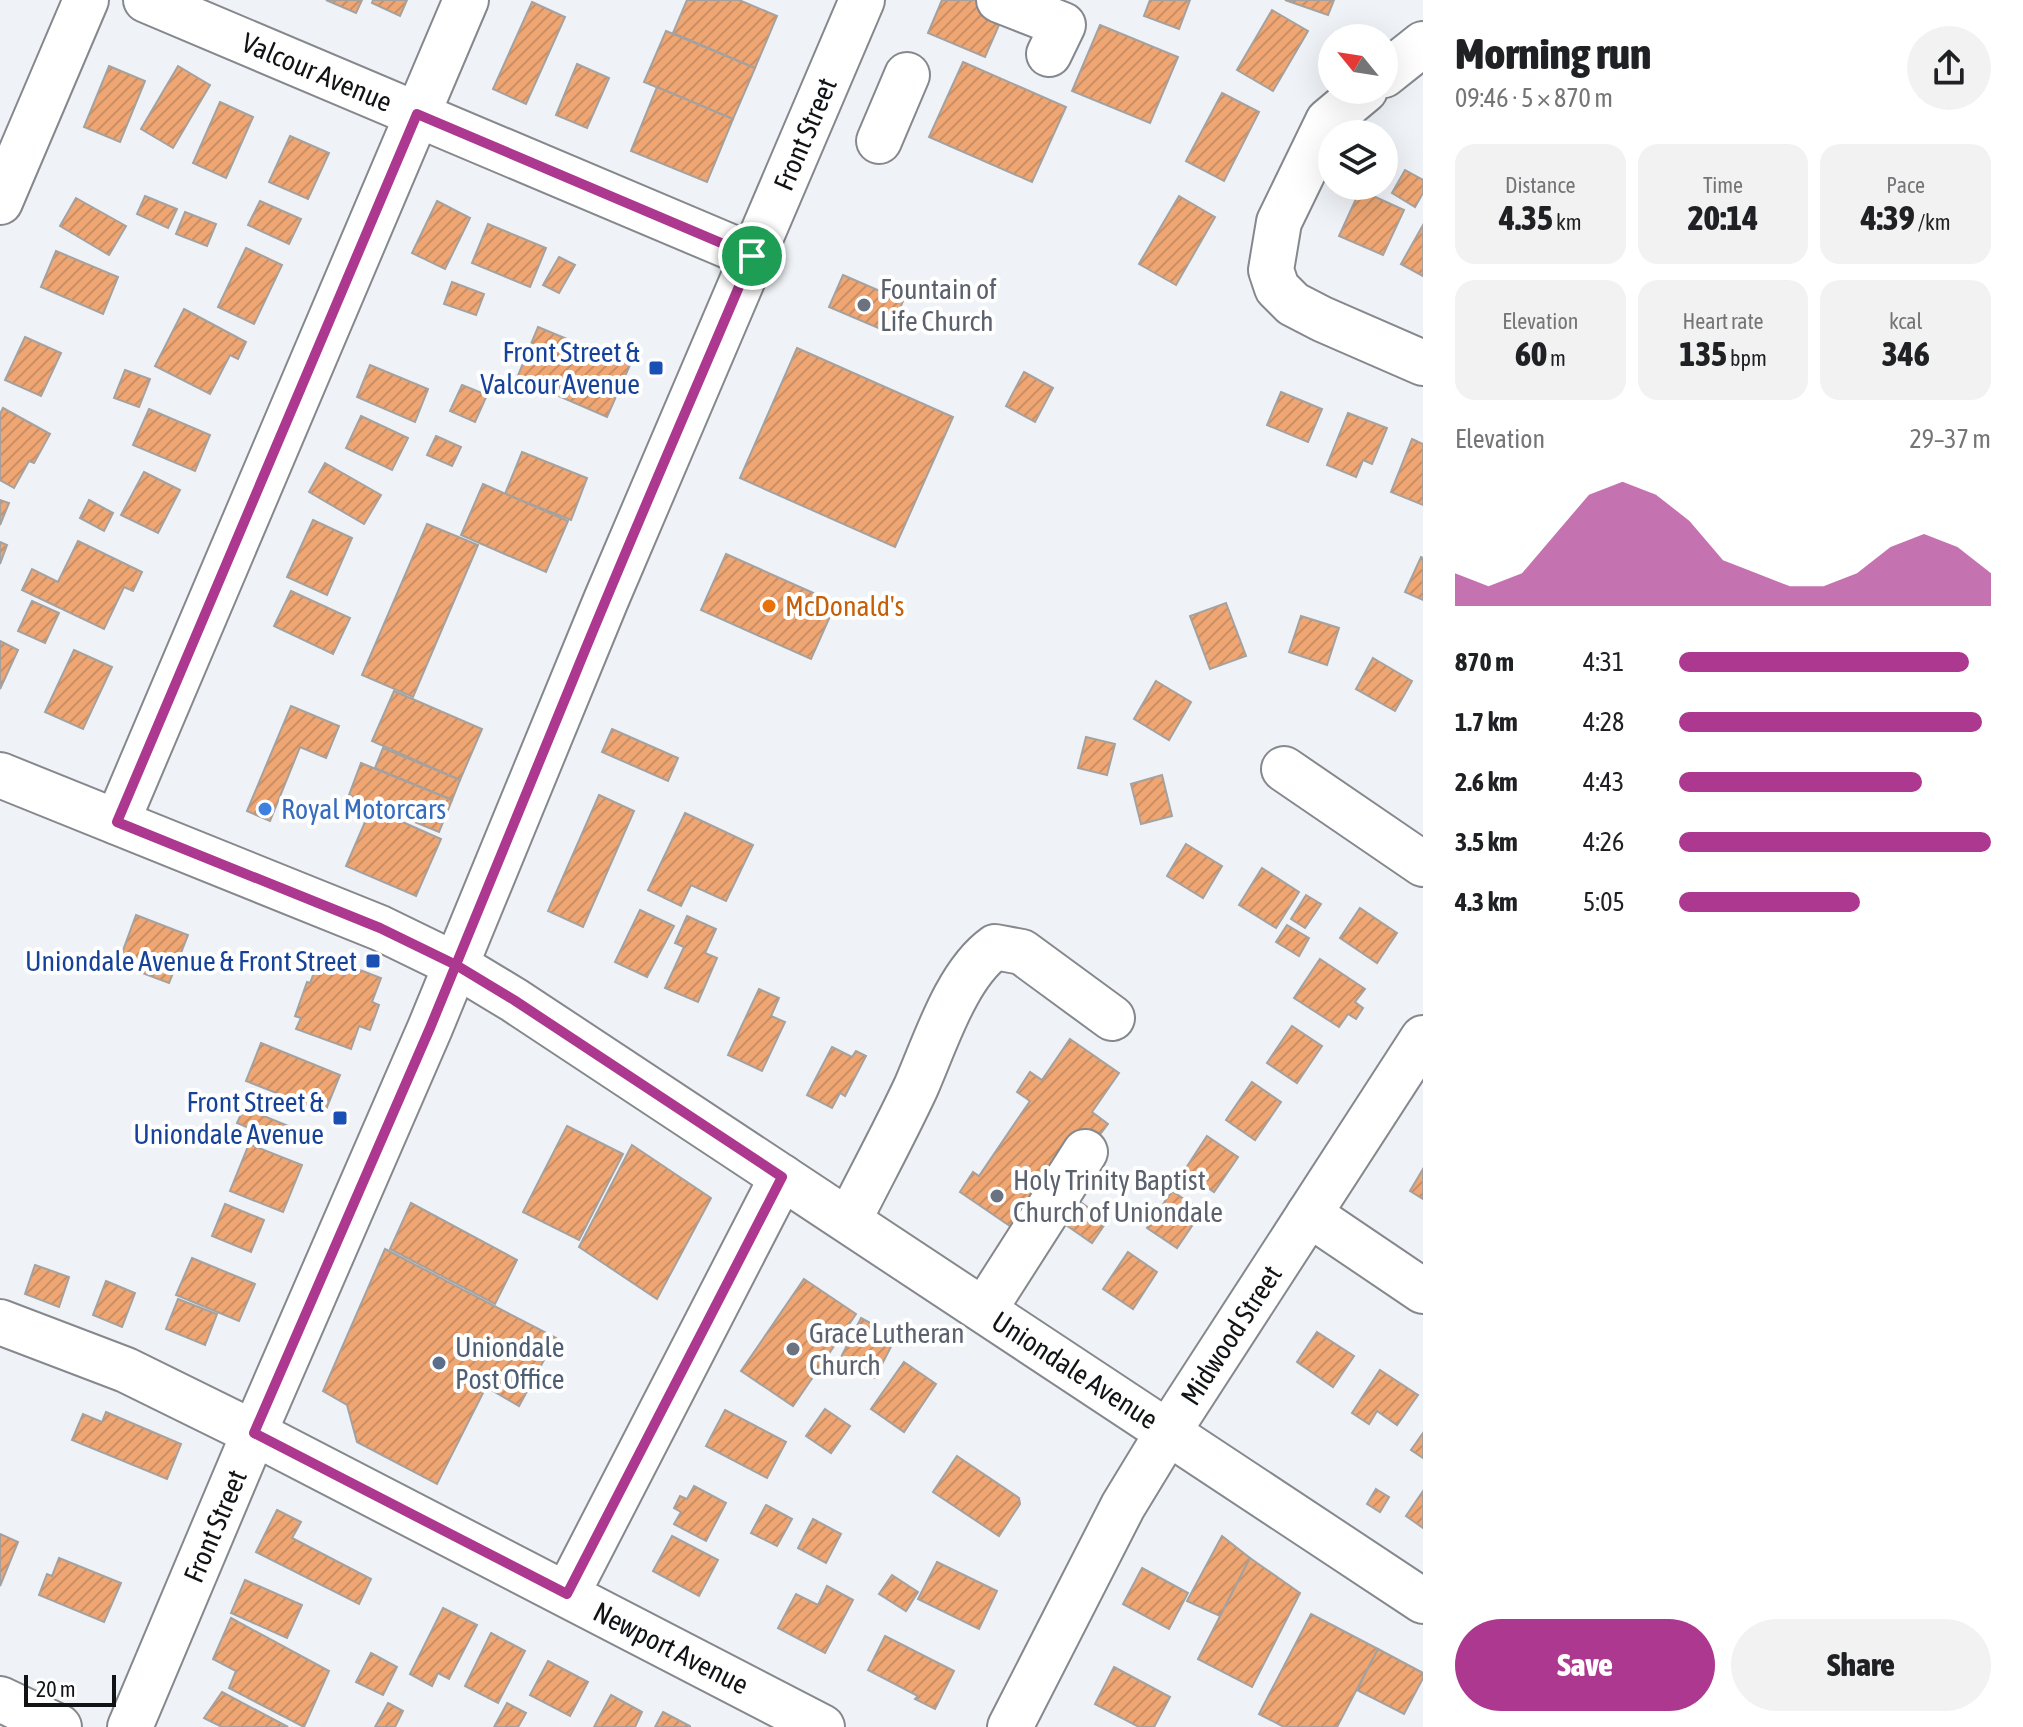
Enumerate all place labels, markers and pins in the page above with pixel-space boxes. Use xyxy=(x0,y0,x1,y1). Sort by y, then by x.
pin xyxy=(718,222,786,290)
place label: Fountain of Life Church xyxy=(880,273,997,337)
marker: Fountain of Life Church xyxy=(855,296,873,314)
place label: Front Street & Valcour Avenue xyxy=(480,336,640,400)
marker: Front Street & Valcour Avenue xyxy=(647,359,665,377)
place label: McDonald's xyxy=(785,590,904,622)
marker: McDonald's xyxy=(760,597,778,615)
place label: Royal Motorcars xyxy=(281,793,446,825)
marker: Royal Motorcars xyxy=(256,800,274,818)
place label: Uniondale Avenue & Front Street xyxy=(25,945,357,977)
marker: Uniondale Avenue & Front Street xyxy=(364,952,382,970)
place label: Front Street & Uniondale Avenue xyxy=(133,1086,324,1150)
marker: Front Street & Uniondale Avenue xyxy=(331,1109,349,1127)
place label: Holy Trinity Baptist Church of Uniondale xyxy=(1013,1164,1223,1228)
marker: Holy Trinity Baptist Church of Uniondale xyxy=(988,1187,1006,1205)
place label: Grace Lutheran Church xyxy=(809,1317,965,1381)
place label: Uniondale Post Office xyxy=(455,1331,564,1395)
marker: Grace Lutheran Church xyxy=(784,1340,802,1358)
marker: Uniondale Post Office xyxy=(430,1354,448,1372)

